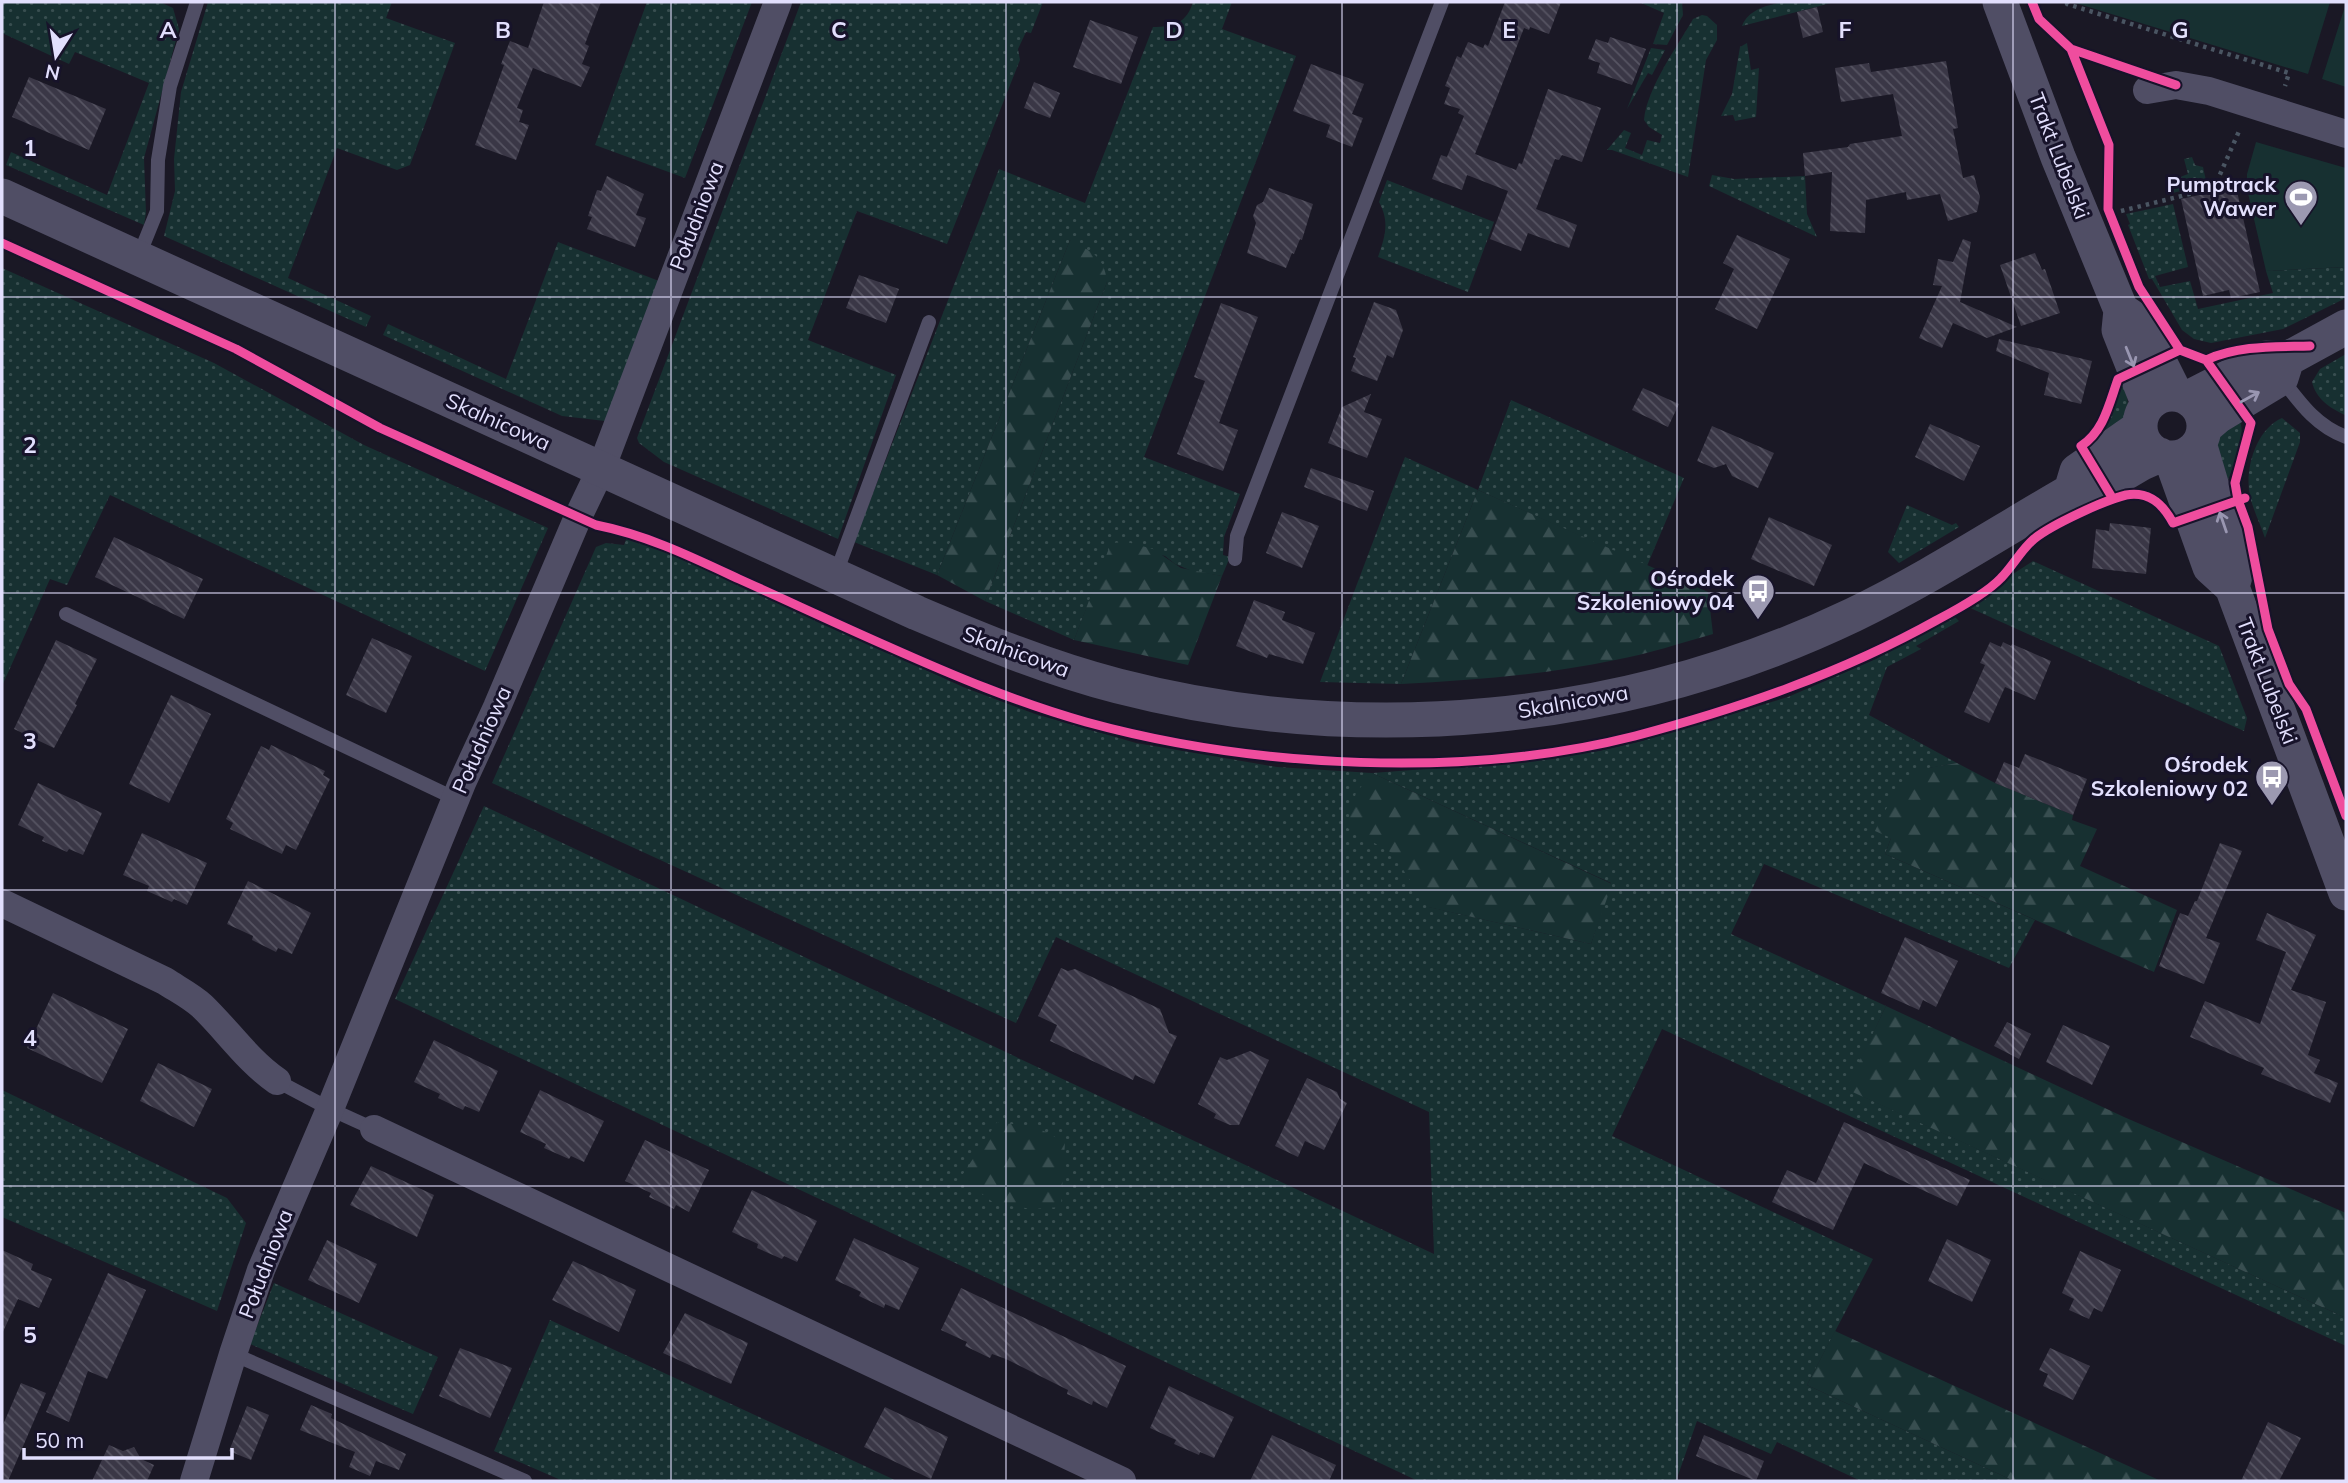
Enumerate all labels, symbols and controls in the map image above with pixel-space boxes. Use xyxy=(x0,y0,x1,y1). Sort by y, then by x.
text: A xyxy=(159,15,177,44)
text: B xyxy=(495,15,511,44)
text: C xyxy=(831,15,847,44)
text: D xyxy=(1165,15,1183,44)
text: E xyxy=(1502,15,1516,44)
text: F xyxy=(1838,15,1852,44)
text: G xyxy=(2171,15,2189,44)
north arrow xyxy=(21,21,91,91)
text: N xyxy=(43,59,62,86)
street label: Trakt Lubelski xyxy=(2024,89,2096,222)
text: 1 xyxy=(23,133,37,162)
street label: Południowa xyxy=(663,157,729,274)
place label: Pumptrack Wawer xyxy=(2167,171,2277,221)
sports icon: Pumptrack Wawer xyxy=(2282,178,2320,227)
one-way arrow xyxy=(2124,346,2137,367)
street label: Skalnicowa xyxy=(442,387,555,456)
one-way arrow xyxy=(2240,389,2260,403)
text: 2 xyxy=(23,430,37,459)
one-way arrow xyxy=(2216,512,2228,534)
place label: Ośrodek Szkoleniowy 04 xyxy=(1577,565,1734,615)
bus stop icon: Ośrodek Szkoleniowy 04 xyxy=(1739,572,1777,621)
street label: Trakt Lubelski xyxy=(2232,614,2304,747)
street label: Skalnicowa xyxy=(960,620,1073,682)
street label: Skalnicowa xyxy=(1516,679,1630,723)
street label: Południowa xyxy=(446,682,516,797)
text: 3 xyxy=(23,726,37,755)
place label: Ośrodek Szkoleniowy 02 xyxy=(2091,751,2248,801)
bus stop icon: Ośrodek Szkoleniowy 02 xyxy=(2253,758,2291,807)
text: 4 xyxy=(23,1023,37,1052)
street label: Południowa xyxy=(232,1205,298,1322)
text: 5 xyxy=(23,1320,37,1349)
scale bar xyxy=(24,1416,233,1460)
text: 50 m xyxy=(35,1427,84,1453)

